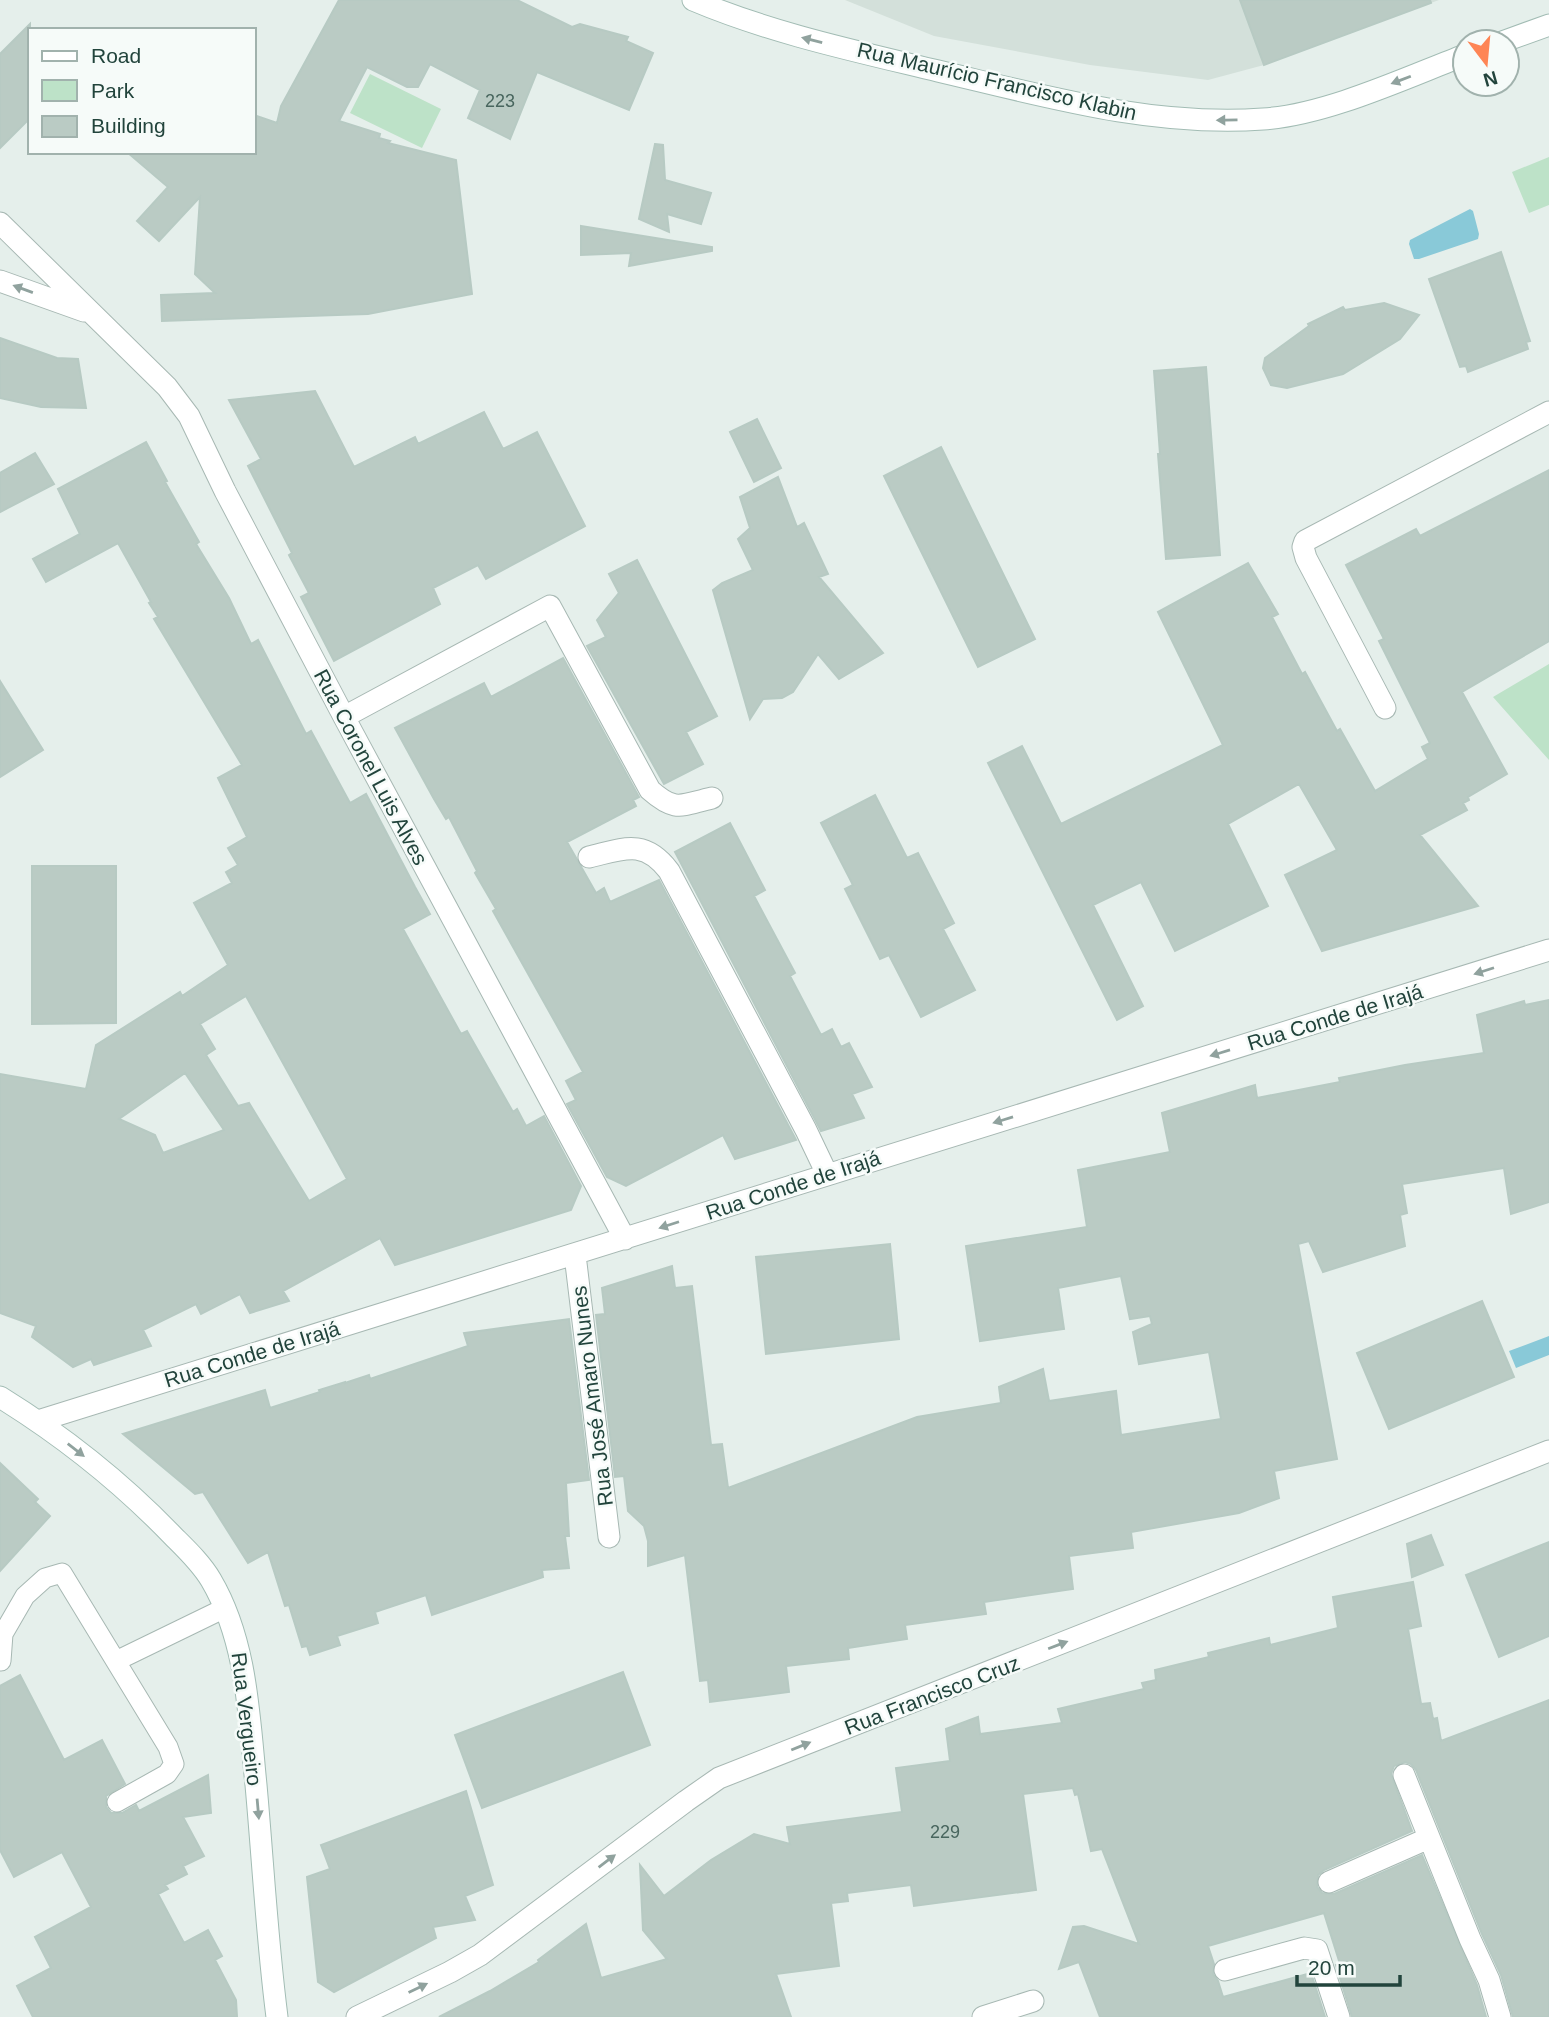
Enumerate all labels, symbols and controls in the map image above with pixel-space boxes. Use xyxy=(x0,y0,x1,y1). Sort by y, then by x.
legend xyxy=(28,28,256,154)
north arrow xyxy=(1451,28,1521,98)
one-way arrow xyxy=(801,34,823,45)
street label: Rua Maurício Francisco Klabin xyxy=(855,38,1139,124)
text: Road xyxy=(91,44,141,67)
text: N xyxy=(1481,67,1500,91)
one-way arrow xyxy=(1391,74,1412,85)
text: Park xyxy=(91,79,135,102)
house number: 223 xyxy=(485,91,515,111)
text: Building xyxy=(91,114,166,137)
one-way arrow xyxy=(1215,114,1237,125)
one-way arrow xyxy=(13,283,34,294)
street label: Rua Coronel Luis Alves xyxy=(310,665,432,869)
one-way arrow xyxy=(1473,966,1494,976)
street label: Rua Conde de Irajá xyxy=(1245,979,1426,1055)
one-way arrow xyxy=(1209,1048,1230,1059)
one-way arrow xyxy=(992,1115,1013,1125)
street label: Rua Conde de Irajá xyxy=(703,1146,883,1224)
one-way arrow xyxy=(658,1220,679,1230)
street label: Rua José Amaro Nunes xyxy=(567,1285,617,1507)
street label: Rua Conde de Irajá xyxy=(162,1316,343,1392)
one-way arrow xyxy=(66,1443,84,1458)
one-way arrow xyxy=(1048,1640,1069,1651)
street label: Rua Vergueiro xyxy=(227,1651,267,1787)
street label: Rua Francisco Cruz xyxy=(841,1651,1023,1739)
one-way arrow xyxy=(791,1741,812,1752)
one-way arrow xyxy=(253,1798,264,1820)
house number: 229 xyxy=(930,1822,960,1842)
one-way arrow xyxy=(597,1853,615,1868)
scale bar xyxy=(1297,1944,1400,1988)
text: 20 m xyxy=(1308,1956,1355,1979)
one-way arrow xyxy=(408,1982,429,1993)

